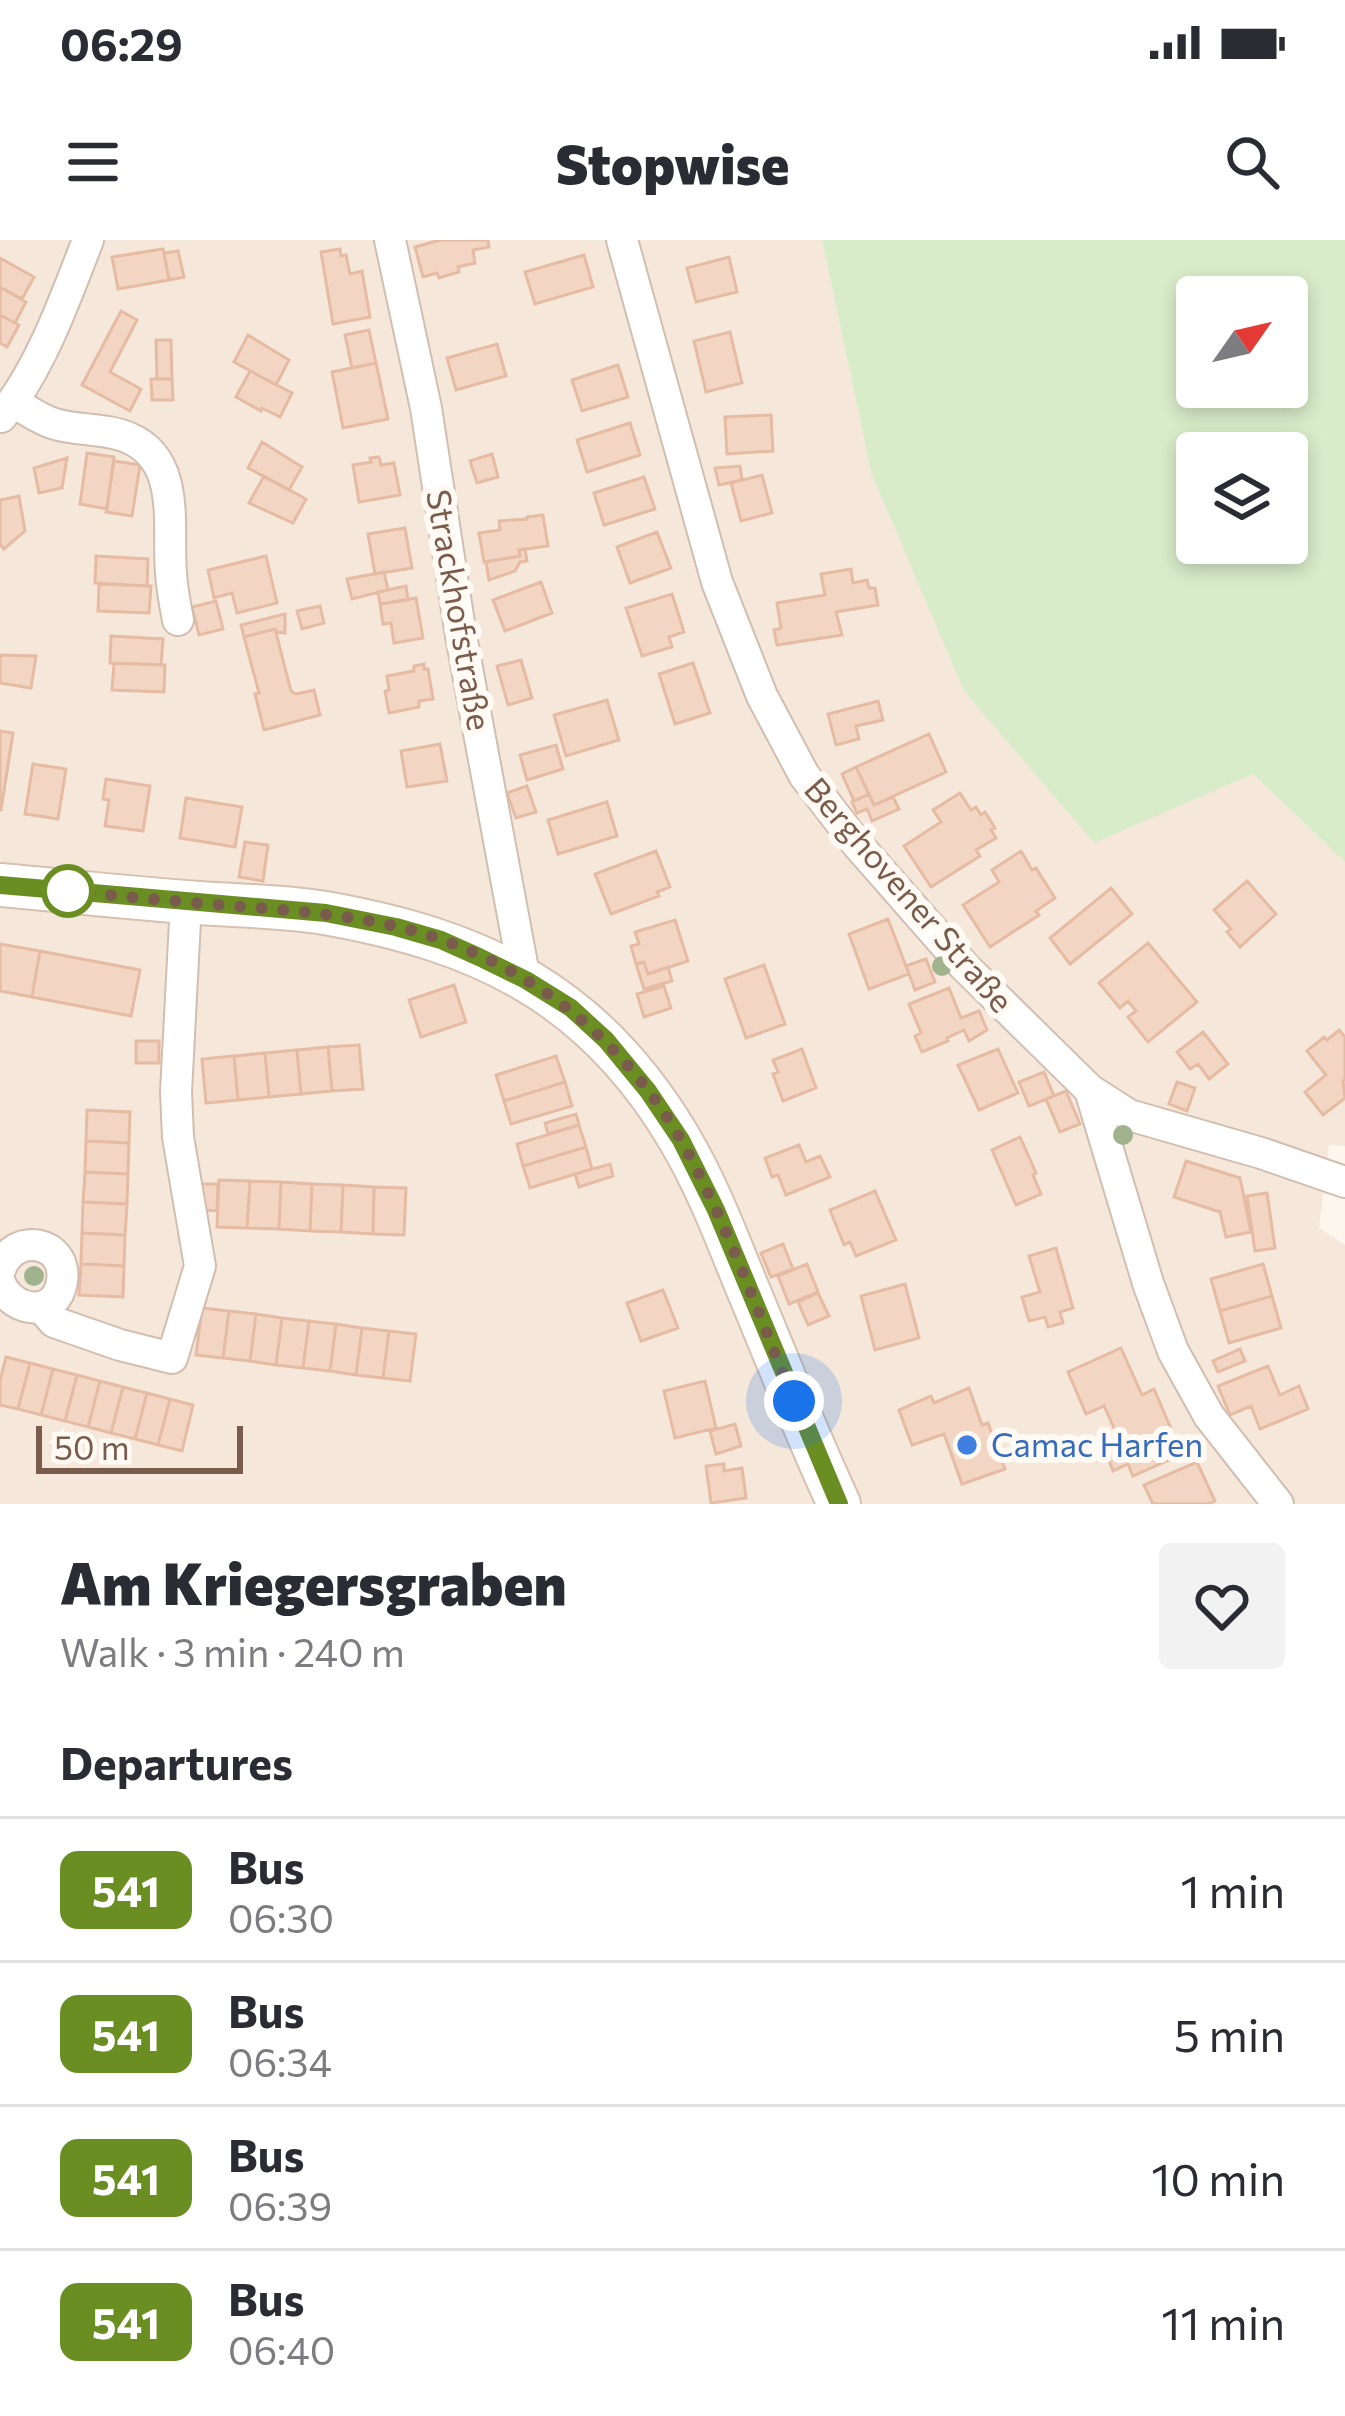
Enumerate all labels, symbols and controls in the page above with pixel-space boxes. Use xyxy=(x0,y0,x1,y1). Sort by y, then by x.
text: 06:29 xyxy=(60,15,183,70)
icon: menu xyxy=(60,129,126,195)
text: Stopwise xyxy=(555,129,790,195)
icon: search xyxy=(1219,129,1285,195)
north arrow xyxy=(1176,276,1308,408)
map controls xyxy=(1176,276,1308,564)
button: layers xyxy=(1176,432,1308,564)
street label: Strackhofstraße xyxy=(419,486,502,733)
street label: Berghovener Straße xyxy=(797,768,1023,1020)
unlabelled marker xyxy=(43,866,93,916)
your location xyxy=(764,1371,824,1431)
scale bar xyxy=(36,1420,243,1473)
place label: Camac Harfen xyxy=(991,1423,1203,1464)
text: 50 m xyxy=(54,1426,130,1467)
marker: Camac Harfen xyxy=(954,1432,980,1458)
button: heart xyxy=(1159,1543,1285,1669)
text: Am Kriegersgraben xyxy=(60,1547,567,1617)
text: Walk · 3 min · 240 m xyxy=(60,1627,405,1675)
text: Departures xyxy=(60,1734,293,1789)
text: Bus xyxy=(228,1838,304,1893)
text: 1 min xyxy=(1181,1862,1285,1917)
text: 541 xyxy=(92,1864,160,1916)
text: 06:30 xyxy=(228,1893,334,1941)
text: Bus xyxy=(228,1982,304,2037)
text: 5 min xyxy=(1174,2006,1285,2061)
text: 541 xyxy=(92,2008,160,2060)
text: 06:34 xyxy=(228,2037,332,2085)
text: Bus xyxy=(228,2126,304,2181)
text: 10 min xyxy=(1151,2150,1285,2205)
text: 541 xyxy=(92,2152,160,2204)
text: 06:39 xyxy=(228,2181,332,2229)
text: Bus xyxy=(228,2270,304,2325)
text: 11 min xyxy=(1161,2294,1285,2349)
text: 541 xyxy=(92,2296,160,2348)
text: 06:40 xyxy=(228,2325,335,2373)

